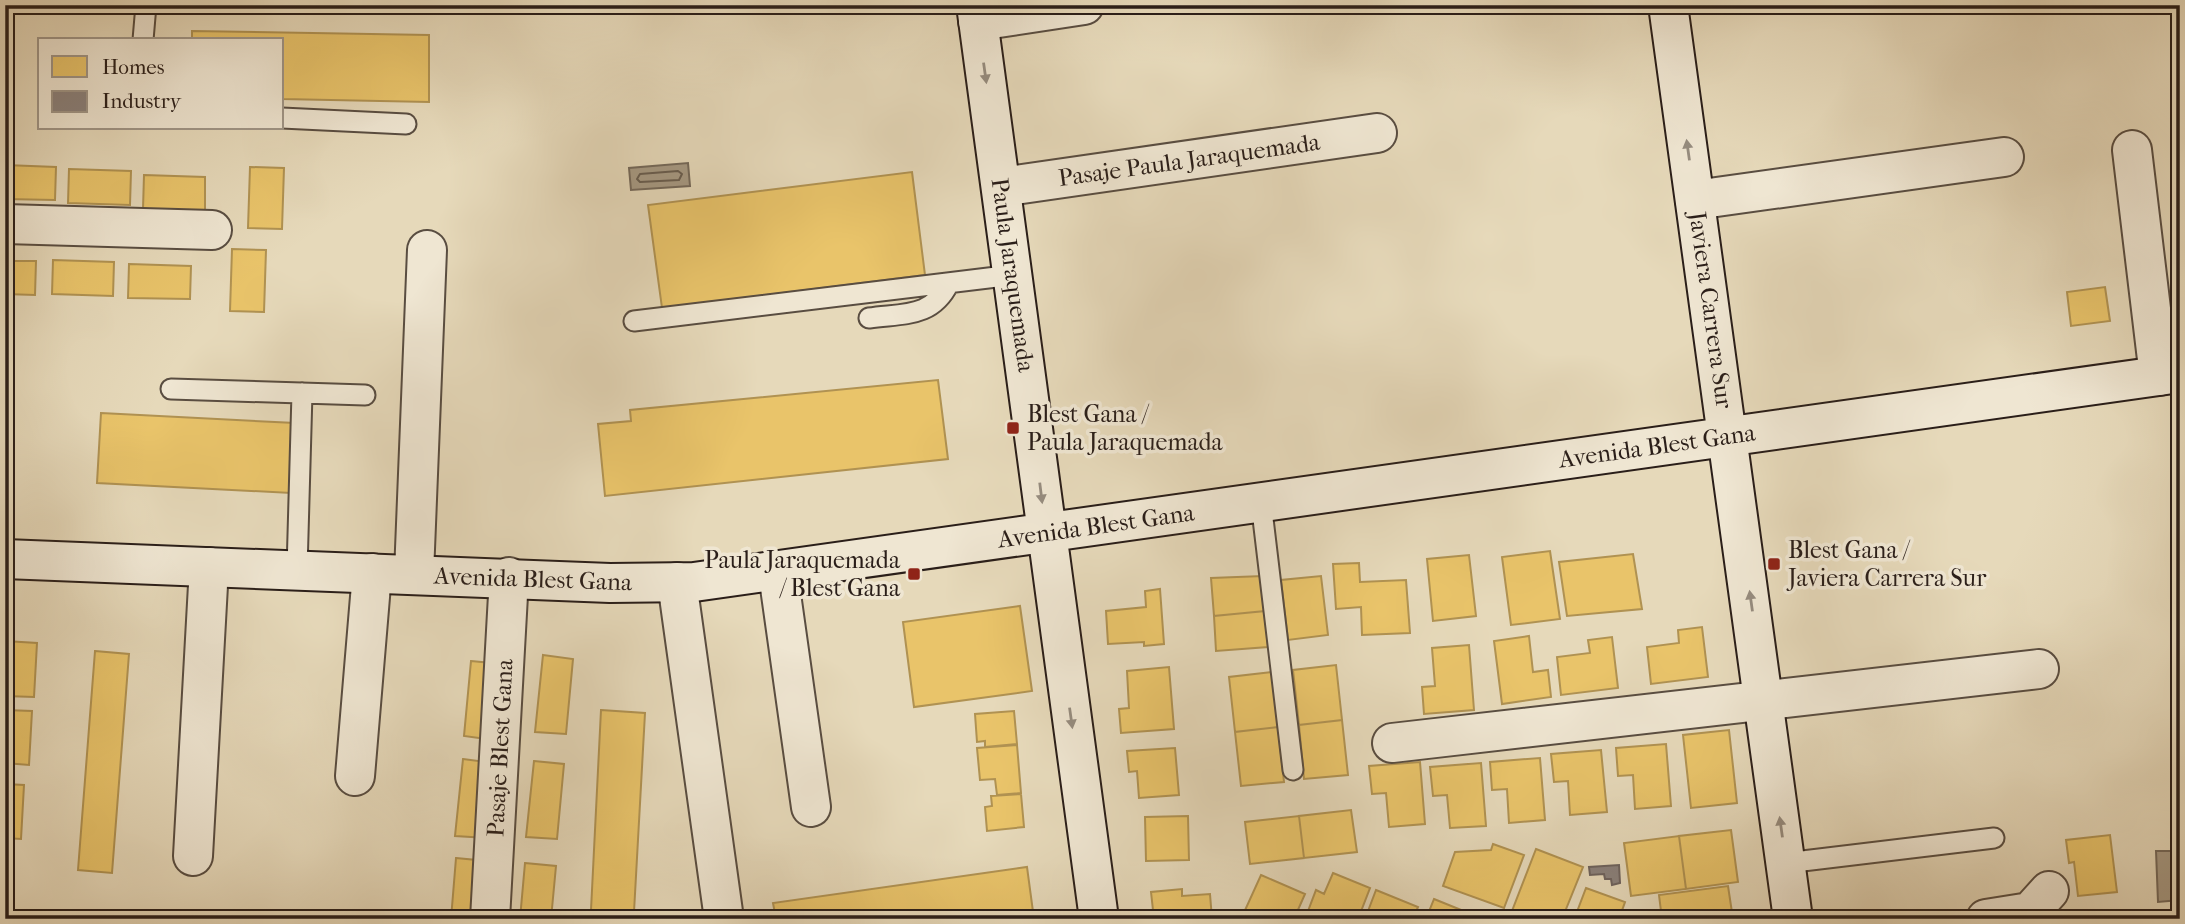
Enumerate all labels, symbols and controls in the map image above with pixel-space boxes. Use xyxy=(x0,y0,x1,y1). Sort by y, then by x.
legend xyxy=(38,38,284,130)
text: Homes xyxy=(102,55,165,79)
one-way arrow xyxy=(980,62,991,84)
text: Industry xyxy=(102,89,182,113)
street label: Pasaje Paula Jaraquemada xyxy=(1056,128,1323,192)
one-way arrow xyxy=(1683,139,1694,161)
street label: Paula Jaraquemada xyxy=(986,176,1041,375)
street label: Javiera Carrera Sur xyxy=(1683,208,1739,411)
place label: Blest Gana / Paula Jaraquemada xyxy=(1027,400,1224,456)
street label: Avenida Blest Gana xyxy=(1556,418,1758,474)
marker: Blest Gana / Paula Jaraquemada xyxy=(1005,420,1021,436)
one-way arrow xyxy=(1035,482,1046,504)
street label: Avenida Blest Gana xyxy=(995,498,1197,554)
place label: Blest Gana / Javiera Carrera Sur xyxy=(1786,536,1987,592)
place label: Paula Jaraquemada / Blest Gana xyxy=(704,546,901,602)
marker: Blest Gana / Javiera Carrera Sur xyxy=(1766,556,1782,572)
street label: Avenida Blest Gana xyxy=(432,562,633,596)
marker: Paula Jaraquemada / Blest Gana xyxy=(906,566,922,582)
one-way arrow xyxy=(1745,590,1756,612)
street label: Pasaje Blest Gana xyxy=(481,657,519,838)
one-way arrow xyxy=(1066,707,1077,729)
one-way arrow xyxy=(1775,816,1786,838)

